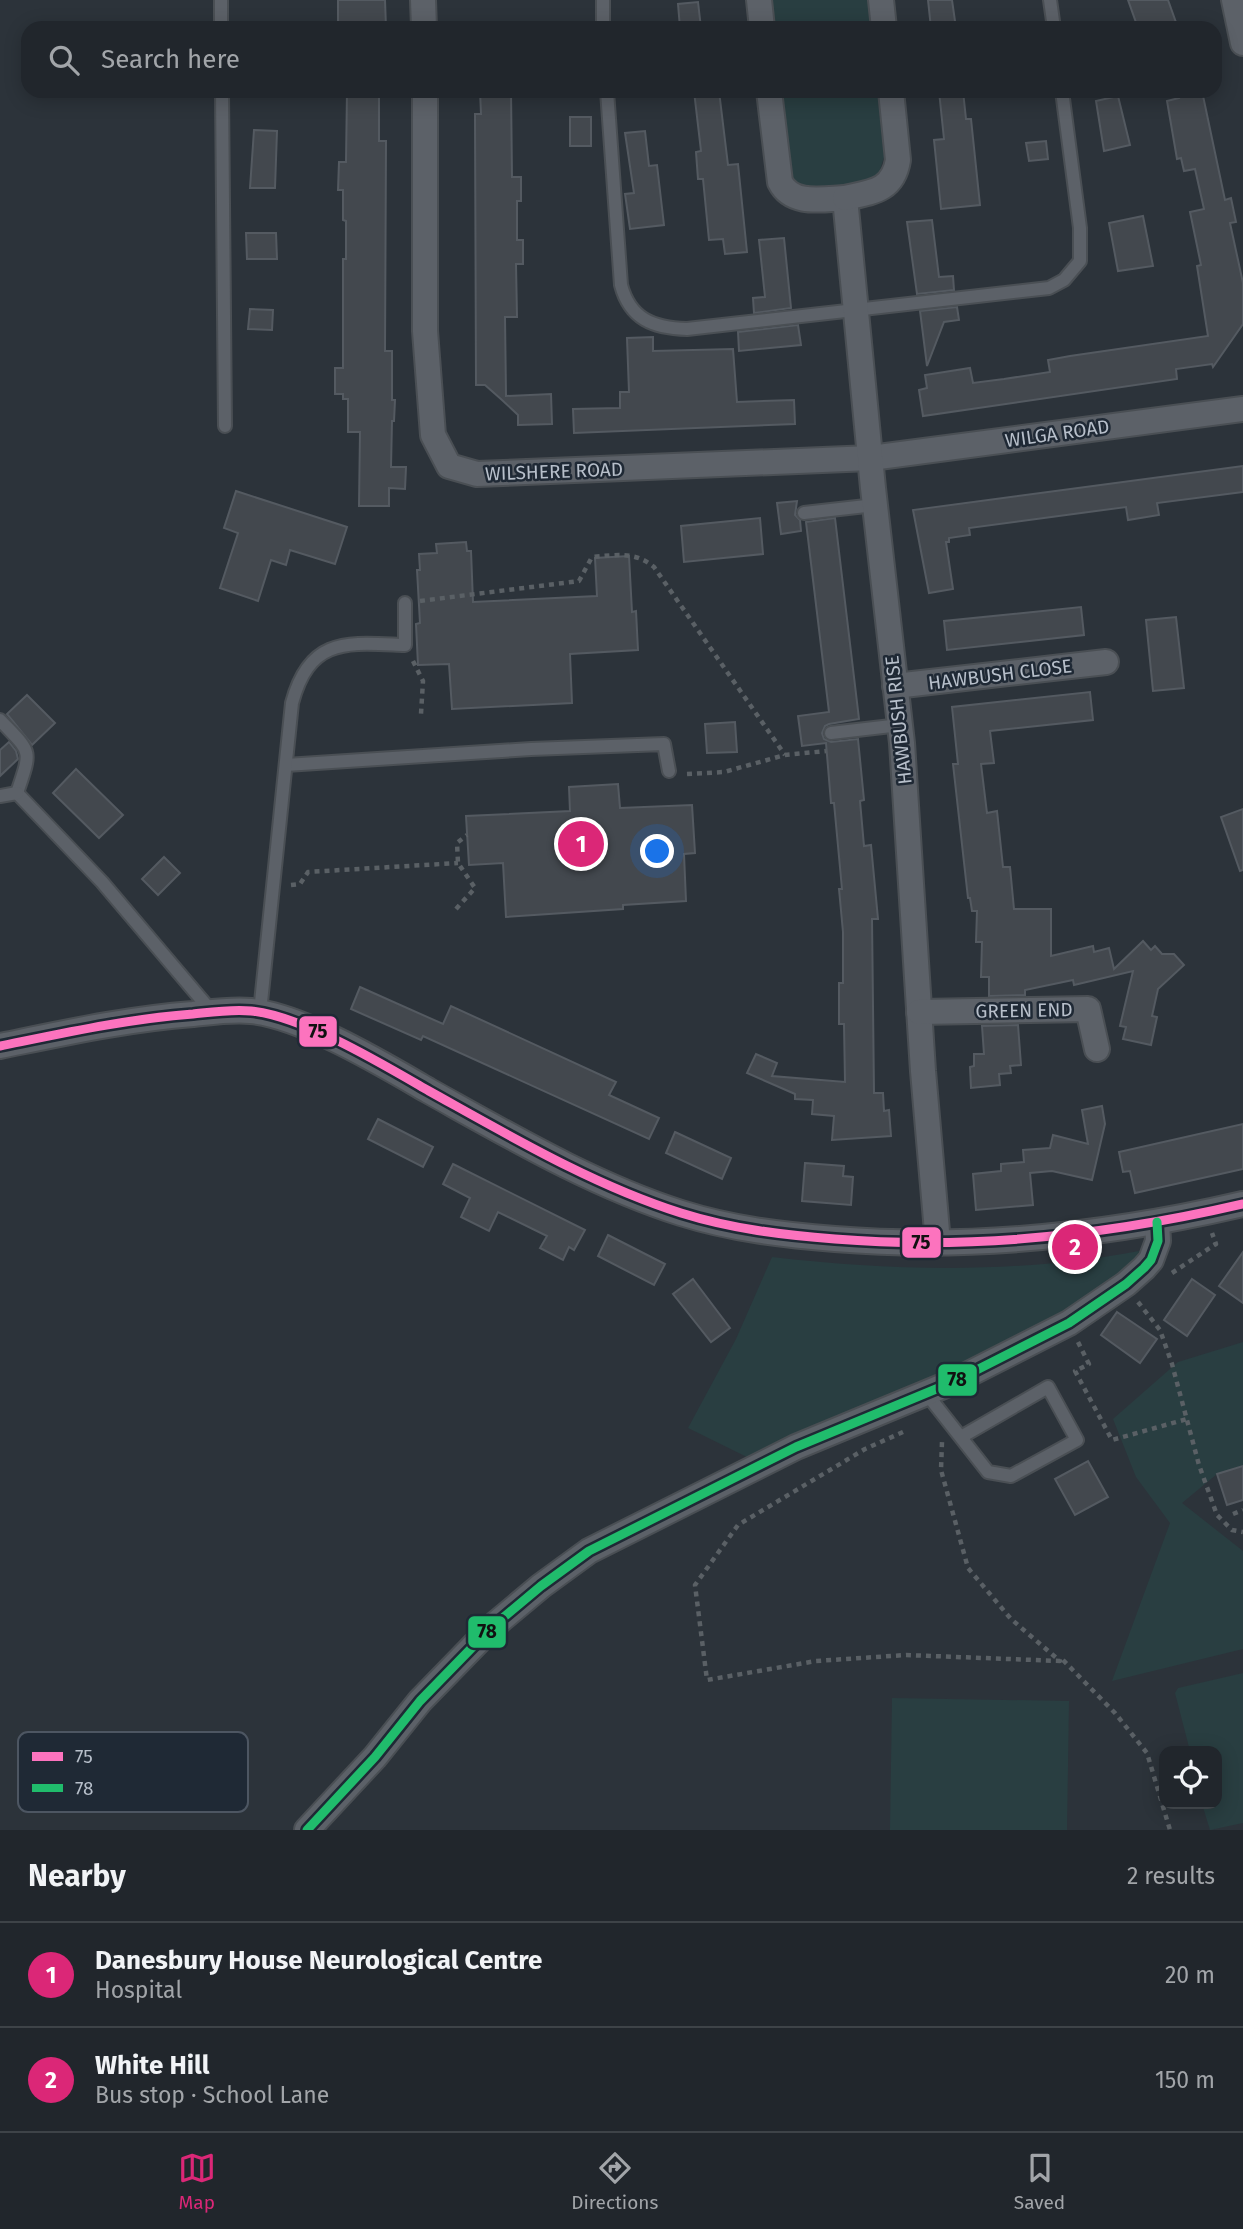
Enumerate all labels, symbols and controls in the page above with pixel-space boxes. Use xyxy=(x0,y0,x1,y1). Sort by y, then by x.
search box xyxy=(21,21,1222,98)
icon: search xyxy=(45,41,83,79)
text: Search here xyxy=(101,44,240,75)
street label: WILGA ROAD xyxy=(1003,415,1111,452)
street label: WILSHERE ROAD xyxy=(485,458,623,485)
street label: HAWBUSH RISE xyxy=(880,654,917,786)
street label: HAWBUSH CLOSE xyxy=(927,654,1073,695)
pin: 1 xyxy=(558,818,604,870)
your location xyxy=(640,834,674,868)
street label: GREEN END xyxy=(975,998,1073,1023)
line badge: 75 xyxy=(298,1015,338,1048)
text: 75 xyxy=(309,1020,327,1043)
pin: 2 xyxy=(1052,1221,1098,1273)
line badge: 75 xyxy=(901,1226,942,1259)
text: 75 xyxy=(912,1231,930,1254)
line badge: 78 xyxy=(937,1363,978,1397)
text: 78 xyxy=(947,1368,967,1391)
line badge: 78 xyxy=(467,1615,507,1649)
text: 78 xyxy=(477,1620,497,1643)
legend xyxy=(18,1732,248,1812)
text: 75 xyxy=(75,1745,93,1768)
map controls xyxy=(1159,1746,1222,1809)
button: locate xyxy=(1159,1746,1222,1809)
text: 78 xyxy=(75,1777,94,1800)
text: Nearby xyxy=(28,1858,126,1894)
text: 2 results xyxy=(1127,1862,1215,1890)
text: Danesbury House Neurological Centre xyxy=(95,1945,542,1976)
text: 1 xyxy=(46,1961,56,1989)
text: 20 m xyxy=(1165,1961,1215,1989)
text: Hospital xyxy=(95,1976,182,2004)
text: White Hill xyxy=(95,2050,210,2081)
text: 2 xyxy=(45,2066,57,2094)
text: 150 m xyxy=(1155,2066,1215,2094)
text: Bus stop · School Lane xyxy=(95,2081,329,2109)
tab: Map xyxy=(178,2149,216,2214)
tab: Directions xyxy=(571,2149,658,2214)
tab: Saved xyxy=(1014,2149,1065,2214)

